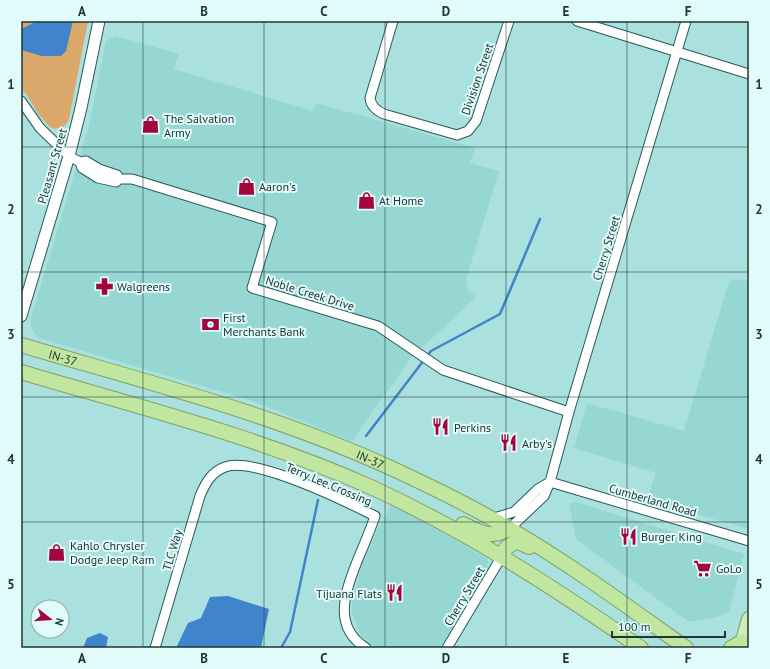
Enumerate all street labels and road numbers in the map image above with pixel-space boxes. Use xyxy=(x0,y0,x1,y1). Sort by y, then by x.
street label: Division Street xyxy=(458,41,496,117)
street label: Pleasant Street xyxy=(34,127,70,205)
street label: Cherry Street xyxy=(589,214,623,282)
street label: Noble Creek Drive xyxy=(264,272,356,314)
street label: IN-37 xyxy=(47,346,79,369)
street label: IN-37 xyxy=(354,446,387,472)
street label: Terry Lee Crossing xyxy=(284,459,374,509)
street label: Cumberland Road xyxy=(607,480,699,520)
street label: TLC Way xyxy=(159,527,185,572)
street label: Cherry Street xyxy=(440,564,488,628)

